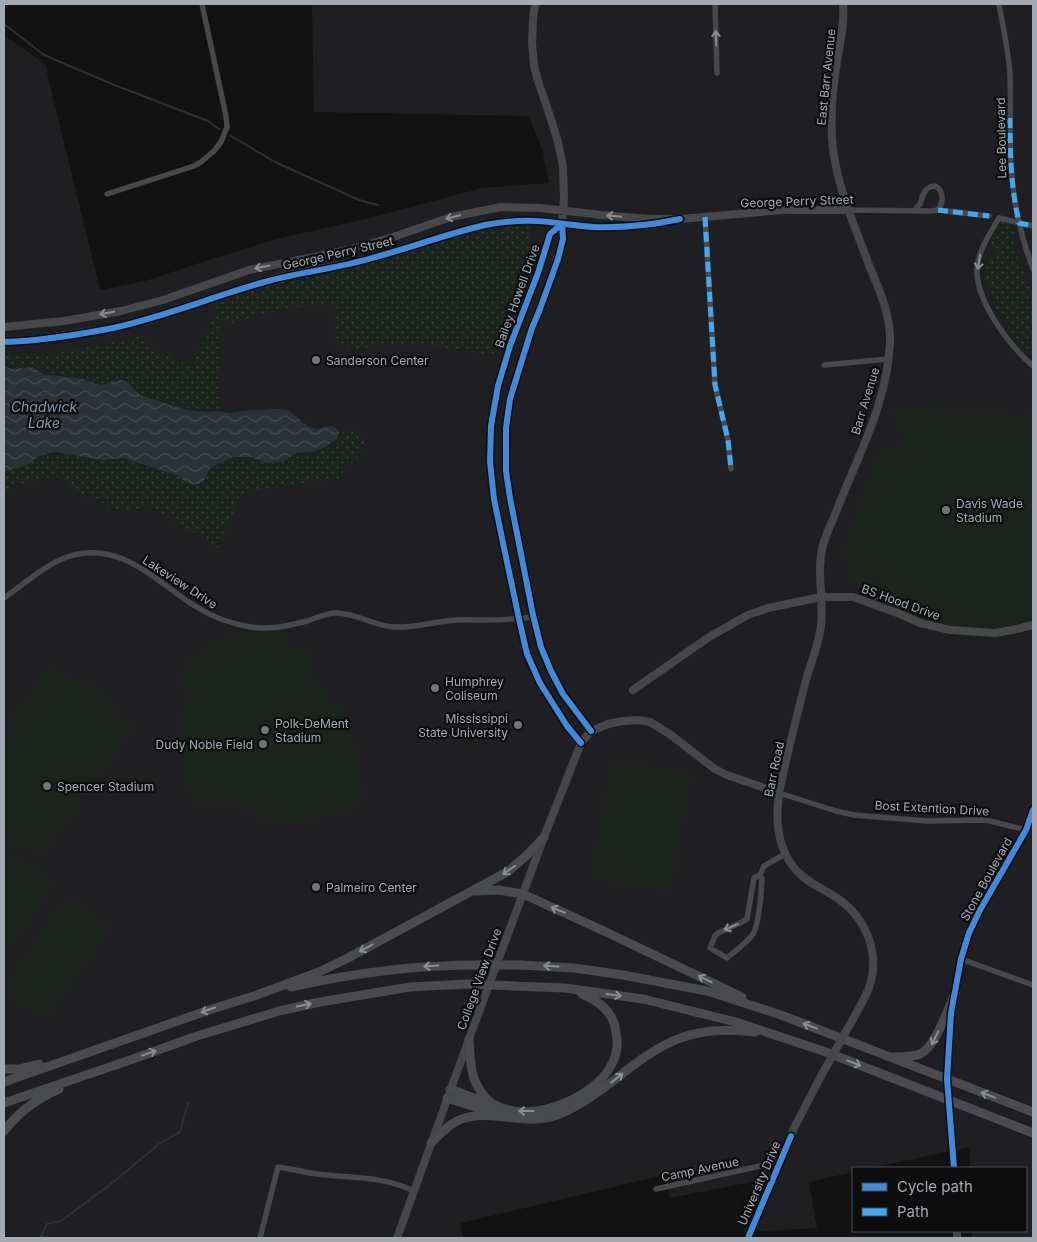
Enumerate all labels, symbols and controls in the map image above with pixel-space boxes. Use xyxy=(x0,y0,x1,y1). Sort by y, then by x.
street label: East Barr Avenue xyxy=(813,28,839,126)
one-way arrow xyxy=(712,31,721,47)
street label: Lee Boulevard xyxy=(993,97,1009,179)
street label: George Perry Street xyxy=(740,192,854,210)
one-way arrow xyxy=(606,212,622,221)
one-way arrow xyxy=(446,213,462,223)
street label: George Perry Street xyxy=(281,233,395,273)
street label: Bailey Howell Drive xyxy=(491,242,543,350)
one-way arrow xyxy=(973,253,983,269)
one-way arrow xyxy=(255,263,271,272)
one-way arrow xyxy=(99,309,115,319)
place label: Sanderson Center xyxy=(326,353,429,368)
marker: Sanderson Center xyxy=(310,354,322,366)
street label: Barr Avenue xyxy=(848,366,882,436)
water label: Chadwick Lake xyxy=(11,398,77,431)
place label: Davis Wade Stadium xyxy=(956,496,1023,525)
marker: Davis Wade Stadium xyxy=(940,504,952,516)
street label: Lakeview Drive xyxy=(140,552,220,612)
street label: BS Hood Drive xyxy=(860,581,942,623)
place label: Humphrey Coliseum xyxy=(445,674,504,703)
marker: Humphrey Coliseum xyxy=(429,682,441,694)
place label: Mississippi State University xyxy=(418,711,508,740)
place label: Polk-DeMent Stadium xyxy=(275,716,349,745)
marker: Mississippi State University xyxy=(512,719,524,731)
marker: Polk-DeMent Stadium xyxy=(259,724,271,736)
place label: Dudy Noble Field xyxy=(156,737,253,752)
marker: Dudy Noble Field xyxy=(257,738,269,750)
street label: Barr Road xyxy=(761,740,787,798)
place label: Spencer Stadium xyxy=(57,779,154,794)
marker: Spencer Stadium xyxy=(41,780,53,792)
street label: Bost Extention Drive xyxy=(874,798,990,818)
street label: Stone Boulevard xyxy=(957,835,1015,923)
one-way arrow xyxy=(502,865,516,875)
place label: Palmeiro Center xyxy=(326,880,417,895)
marker: Palmeiro Center xyxy=(310,881,322,893)
one-way arrow xyxy=(551,904,566,914)
one-way arrow xyxy=(724,923,739,933)
street label: College View Drive xyxy=(454,926,504,1032)
one-way arrow xyxy=(359,943,374,953)
one-way arrow xyxy=(424,962,440,971)
one-way arrow xyxy=(543,962,559,971)
one-way arrow xyxy=(698,974,713,983)
one-way arrow xyxy=(605,990,621,1000)
one-way arrow xyxy=(296,999,312,1009)
one-way arrow xyxy=(200,1006,216,1016)
one-way arrow xyxy=(803,1021,818,1030)
one-way arrow xyxy=(930,1030,939,1045)
one-way arrow xyxy=(141,1048,156,1057)
one-way arrow xyxy=(845,1059,861,1068)
one-way arrow xyxy=(610,1072,623,1083)
one-way arrow xyxy=(980,1089,995,1098)
one-way arrow xyxy=(519,1106,535,1116)
street label: University Drive xyxy=(734,1139,784,1227)
street label: Camp Avenue xyxy=(660,1153,740,1185)
legend xyxy=(852,1167,1027,1232)
text: Cycle path xyxy=(897,1177,973,1196)
text: Path xyxy=(897,1202,929,1221)

